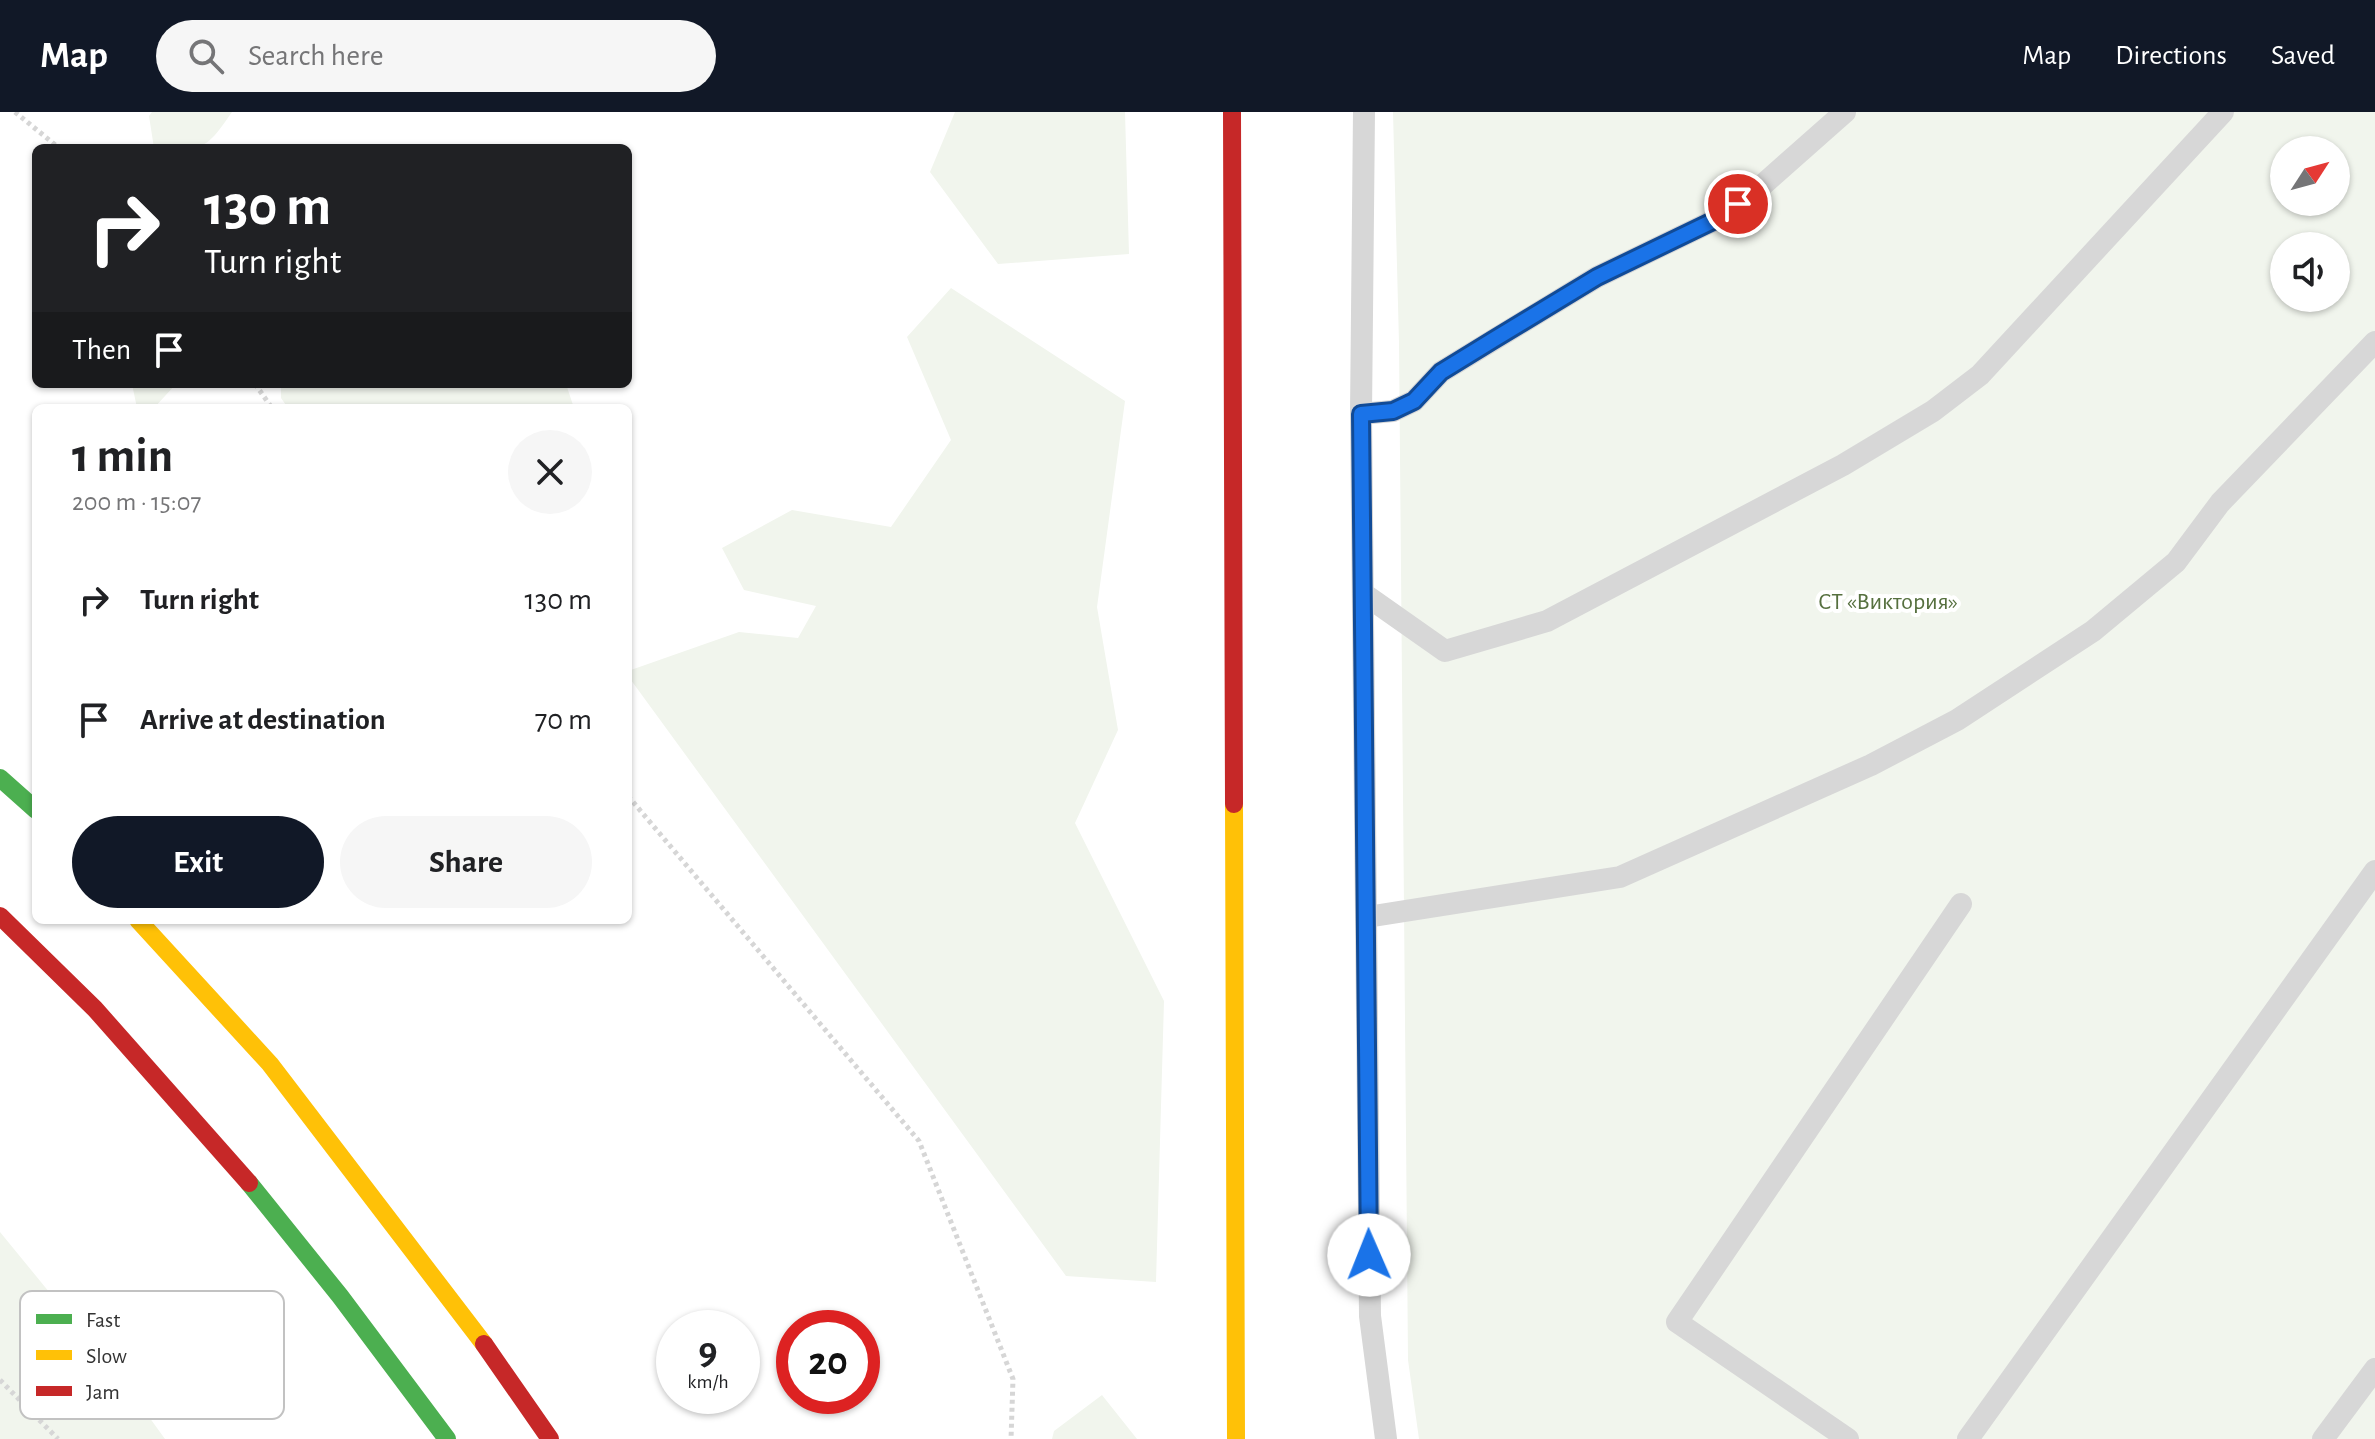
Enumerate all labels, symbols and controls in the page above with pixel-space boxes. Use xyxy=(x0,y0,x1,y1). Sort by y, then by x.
search box xyxy=(156,20,716,92)
icon: search xyxy=(184,34,228,78)
text: Map xyxy=(40,37,108,75)
text: Search here xyxy=(248,41,384,71)
text: Map xyxy=(2022,42,2071,70)
text: Directions xyxy=(2115,42,2227,70)
text: Saved xyxy=(2271,42,2335,70)
north arrow xyxy=(2270,136,2350,216)
map controls xyxy=(2270,136,2350,312)
pin xyxy=(1704,170,1772,238)
icon: right xyxy=(72,176,176,280)
text: 130 m xyxy=(204,179,331,235)
icon: arrive xyxy=(1716,182,1760,226)
button: sound xyxy=(2270,232,2350,312)
text: Turn right xyxy=(204,244,341,280)
icon: arrive xyxy=(147,328,191,372)
text: Then xyxy=(72,335,131,365)
button: close xyxy=(508,430,592,514)
text: 1 min xyxy=(72,433,173,481)
text: 200 m · 15:07 xyxy=(72,489,201,515)
icon: right xyxy=(72,578,116,622)
text: Turn right xyxy=(140,585,259,615)
text: 130 m xyxy=(525,585,592,615)
park label: СТ «Виктория» xyxy=(1818,590,1958,614)
icon: arrive xyxy=(72,698,116,742)
text: Arrive at destination xyxy=(140,705,386,735)
text: 70 m xyxy=(535,705,592,735)
button: Exit xyxy=(72,816,324,908)
button: Share xyxy=(340,816,592,908)
position arrow xyxy=(1327,1213,1411,1297)
legend xyxy=(20,1291,284,1419)
text: Fast xyxy=(86,1309,120,1331)
speed limit sign: 20 xyxy=(776,1310,880,1414)
text: 9 xyxy=(698,1332,718,1372)
text: Slow xyxy=(86,1345,127,1367)
text: km/h xyxy=(687,1372,729,1392)
text: Jam xyxy=(86,1381,120,1403)

